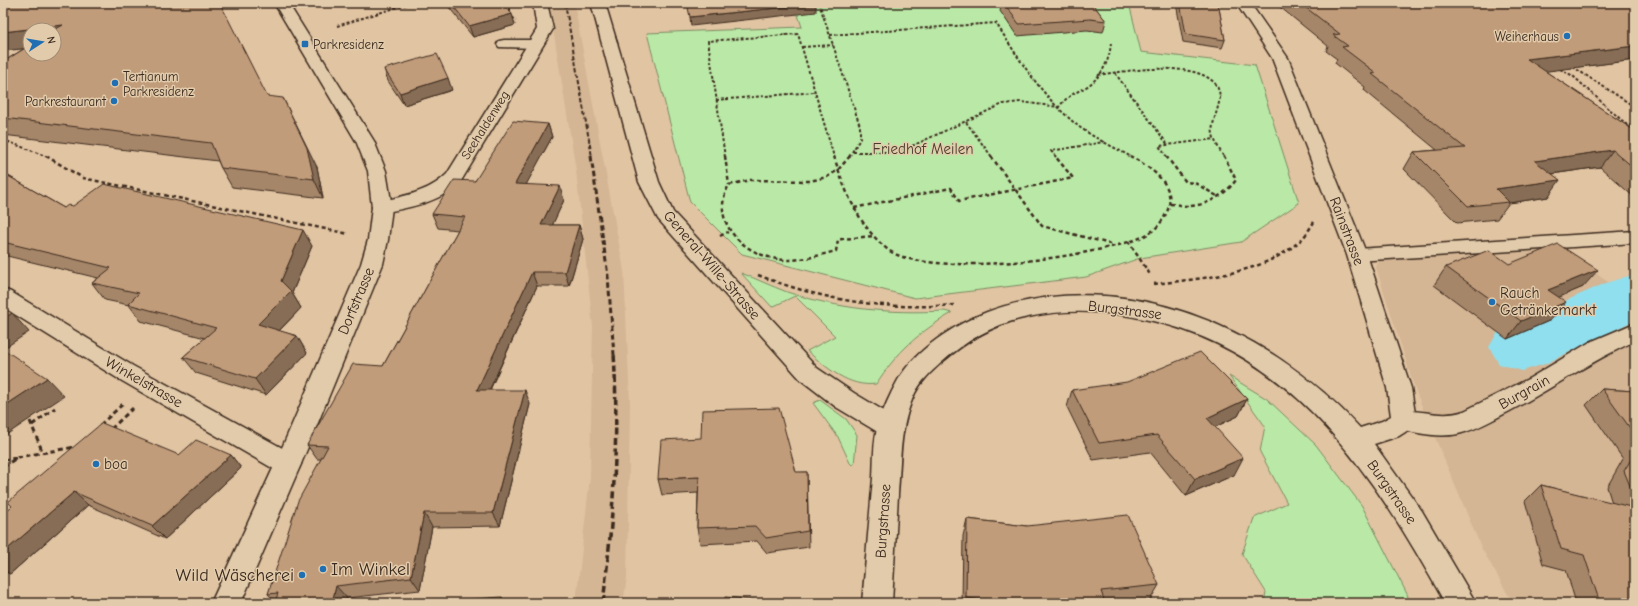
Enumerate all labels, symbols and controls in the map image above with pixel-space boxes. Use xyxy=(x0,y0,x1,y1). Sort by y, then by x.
north arrow xyxy=(22,22,62,62)
place label: Weiherhaus xyxy=(1495,29,1559,44)
marker: Weiherhaus xyxy=(1562,31,1572,41)
text: N xyxy=(44,35,58,45)
place label: Parkresidenz xyxy=(313,37,384,52)
marker: Parkresidenz xyxy=(300,39,310,49)
place label: Tertianum Parkresidenz xyxy=(123,69,194,99)
marker: Tertianum Parkresidenz xyxy=(110,78,120,88)
street label: Seehaldenweg xyxy=(458,88,512,162)
place label: Parkrestaurant xyxy=(25,94,107,109)
marker: Parkrestaurant xyxy=(109,96,119,106)
park label: Friedhof Meilen xyxy=(872,140,974,158)
street label: Rainstrasse xyxy=(1326,194,1368,268)
street label: General-Wille-Strasse xyxy=(660,207,765,324)
street label: Dorfstrasse xyxy=(334,264,378,337)
place label: Rauch Getränkemarkt xyxy=(1500,284,1597,319)
street label: Burgstrasse xyxy=(1087,297,1163,324)
marker: Rauch Getränkemarkt xyxy=(1487,297,1497,307)
street label: Winkelstrasse xyxy=(102,353,186,412)
street label: Burgrain xyxy=(1495,371,1553,413)
place label: boa xyxy=(104,455,128,473)
street label: Burgstrasse xyxy=(1363,456,1421,528)
marker: boa xyxy=(91,459,101,469)
street label: Burgstrasse xyxy=(871,483,895,559)
place label: Im Winkel xyxy=(331,559,410,580)
marker: Im Winkel xyxy=(318,564,328,574)
place label: Wild Wäscherei xyxy=(176,565,294,586)
marker: Wild Wäscherei xyxy=(297,570,307,580)

